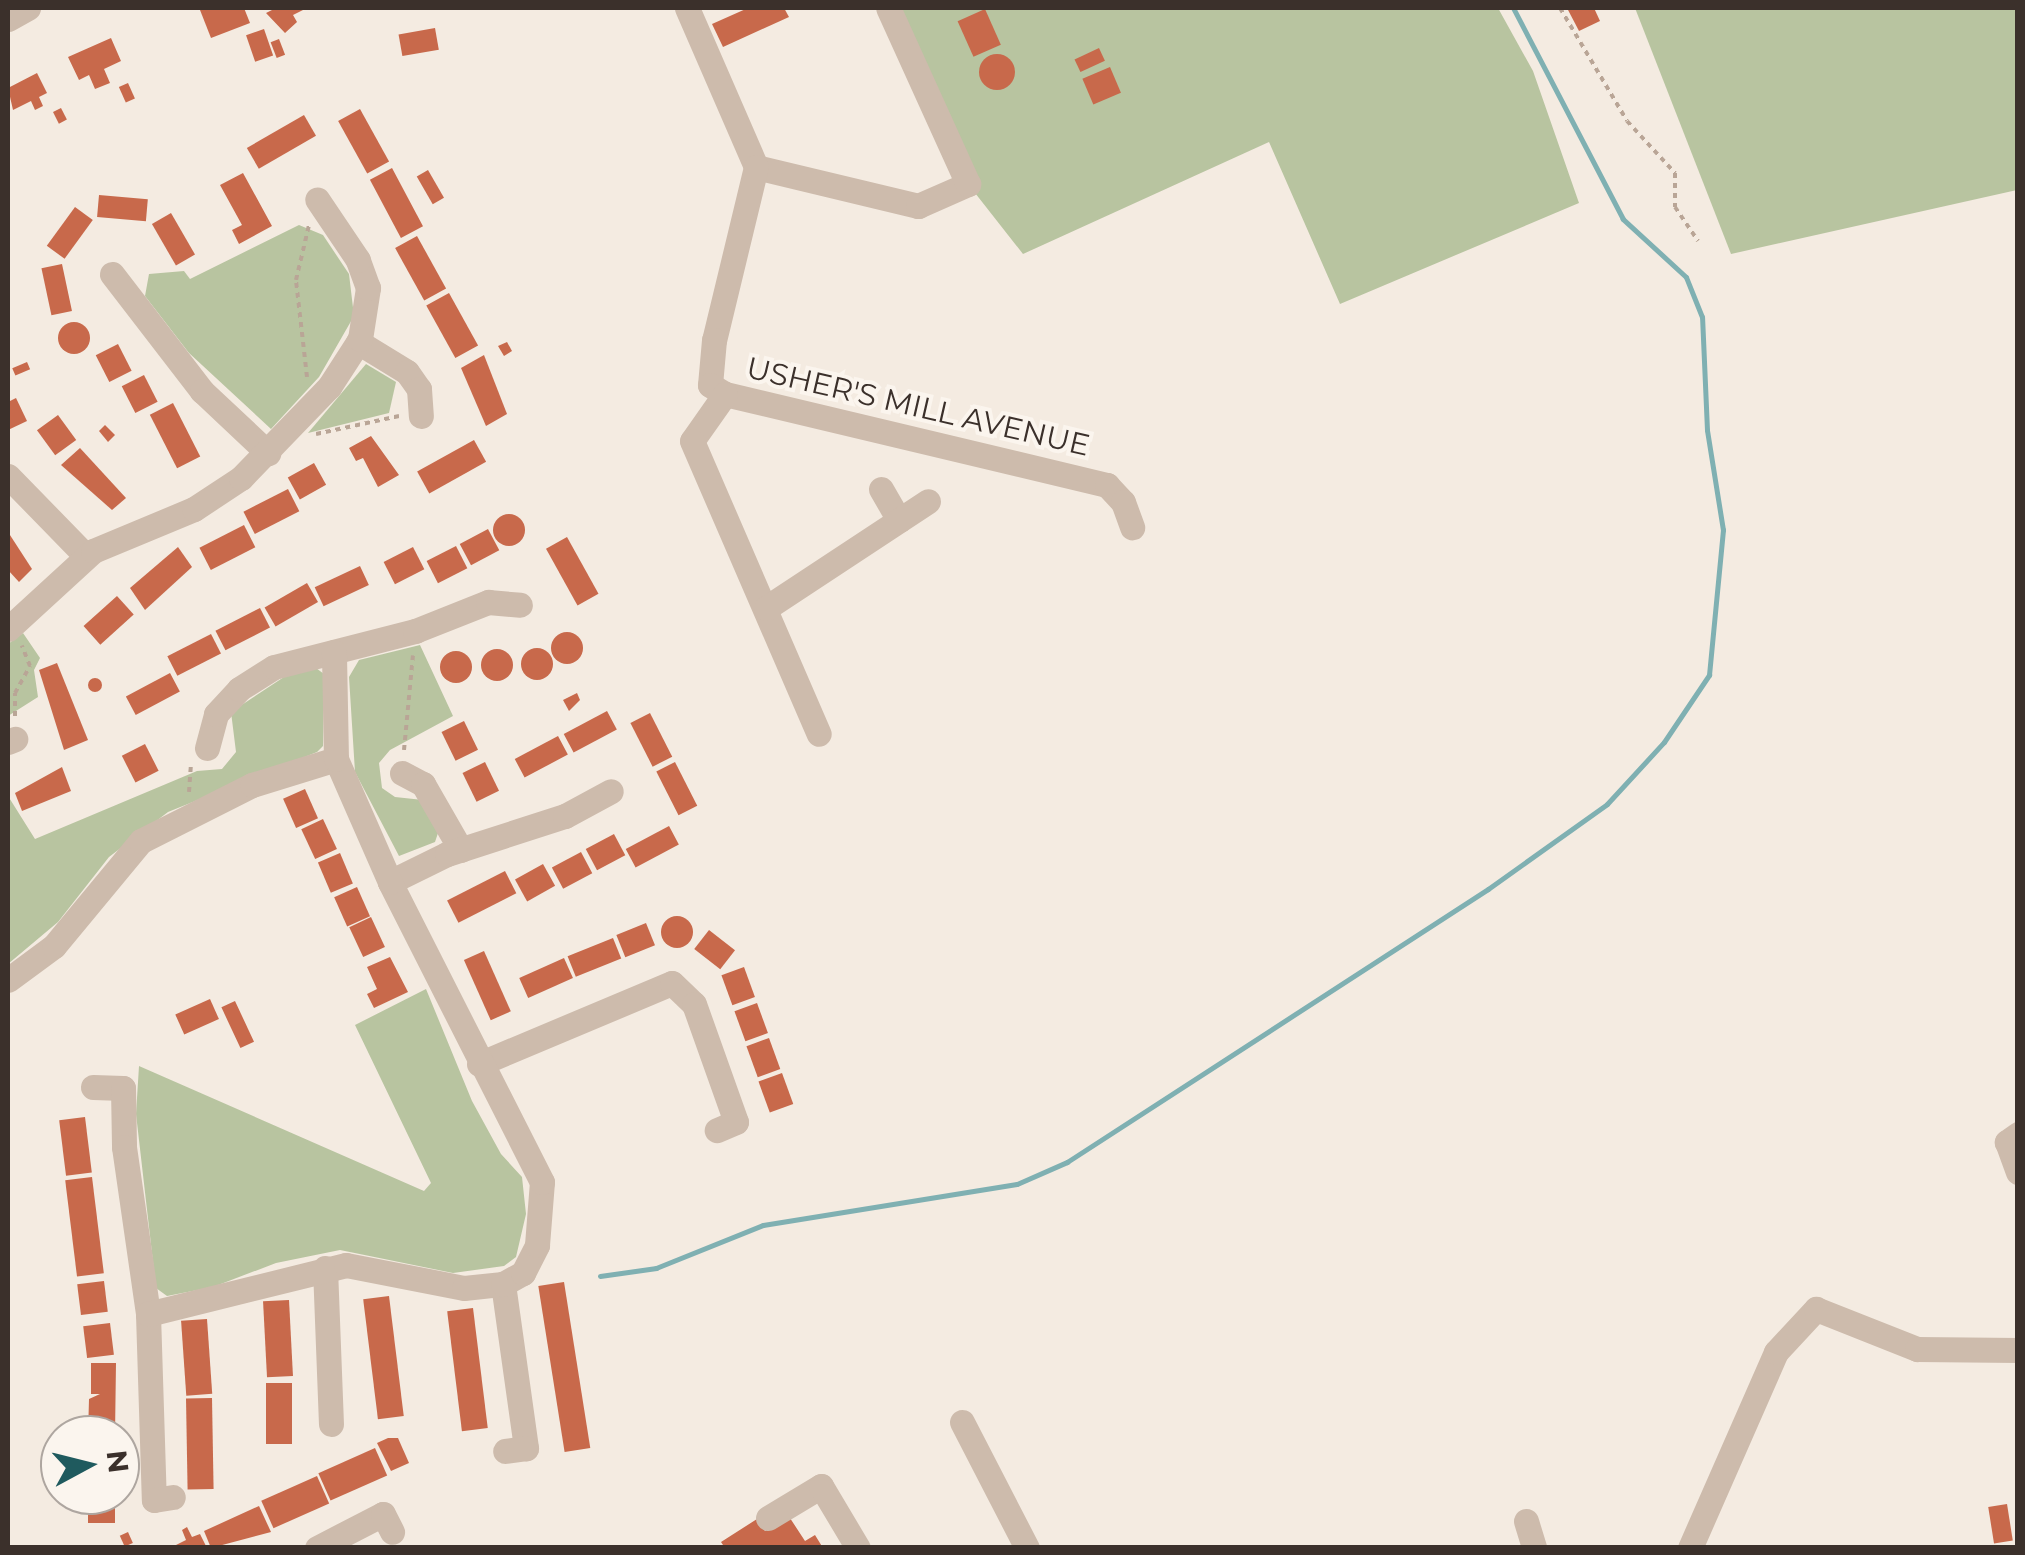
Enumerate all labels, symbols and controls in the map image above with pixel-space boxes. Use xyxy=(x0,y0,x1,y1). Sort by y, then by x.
street label: USHER'S MILL AVENUE xyxy=(743,350,1093,464)
north arrow xyxy=(40,1415,140,1515)
text: N xyxy=(100,1448,136,1475)

